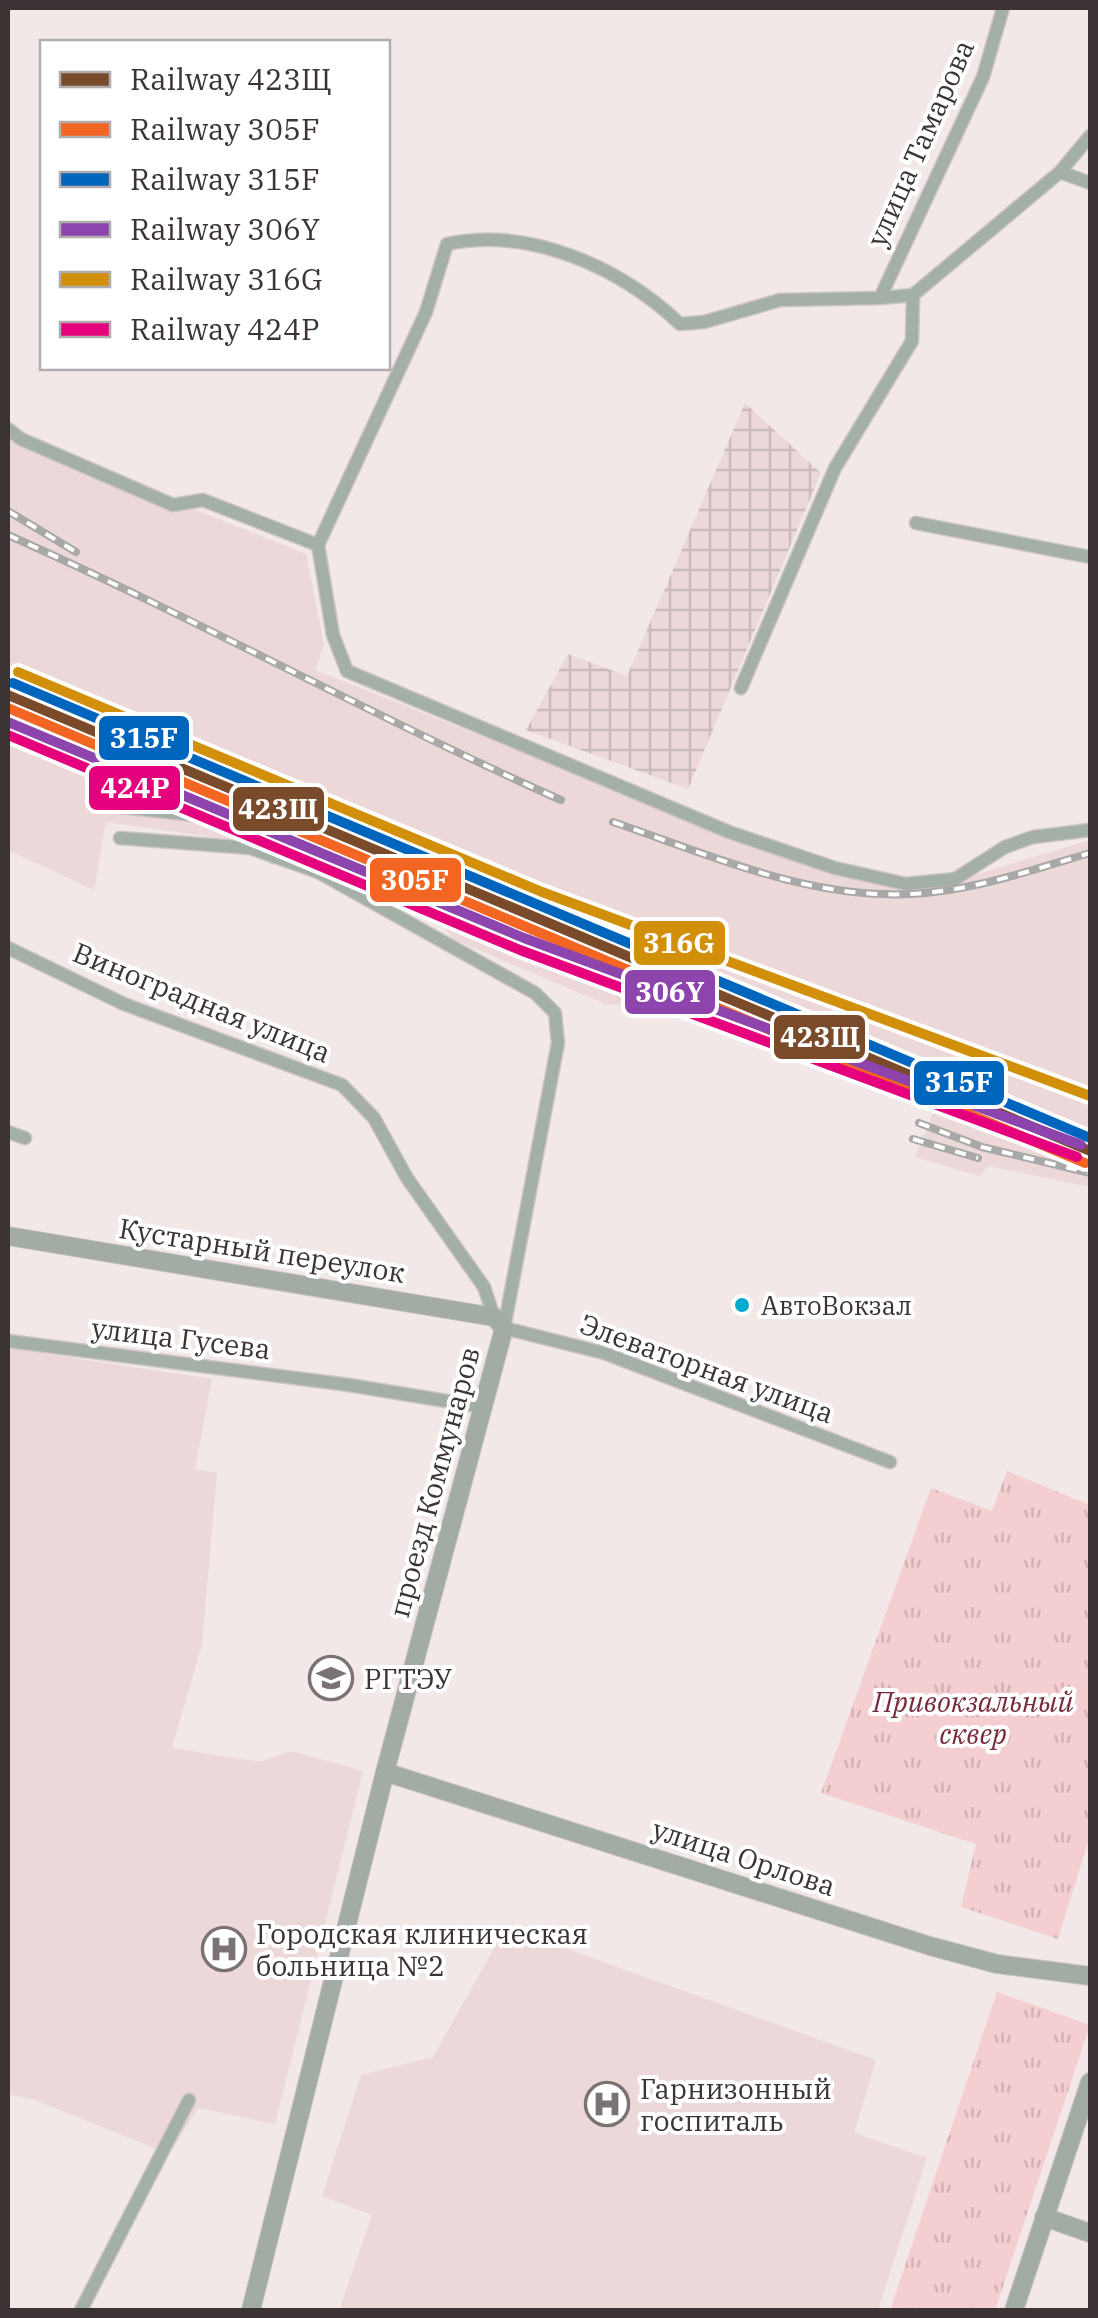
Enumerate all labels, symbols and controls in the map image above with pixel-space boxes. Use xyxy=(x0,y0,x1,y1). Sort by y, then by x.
street label: улица Тамарова xyxy=(858,34,982,252)
legend xyxy=(40,40,390,370)
text: Railway 423Щ xyxy=(130,59,332,98)
text: Railway 305F xyxy=(130,109,320,148)
text: Railway 315F xyxy=(130,159,320,198)
text: Railway 306Y xyxy=(130,209,320,248)
text: Railway 316G xyxy=(130,259,323,298)
text: Railway 424Р xyxy=(130,309,320,348)
line badge: 315F xyxy=(97,714,191,762)
text: 315F xyxy=(110,719,178,756)
line badge: 424Р xyxy=(87,764,182,812)
text: 424Р xyxy=(100,769,170,806)
line badge: 423Щ xyxy=(231,785,326,833)
text: 423Щ xyxy=(238,790,318,827)
line badge: 305F xyxy=(368,856,463,904)
text: 305F xyxy=(381,861,449,898)
line badge: 316G xyxy=(632,919,727,967)
text: 316G xyxy=(643,924,715,961)
street label: Виноградная улица xyxy=(68,933,336,1071)
line badge: 306Y xyxy=(623,968,717,1016)
text: 306Y xyxy=(635,973,705,1010)
line badge: 423Щ xyxy=(772,1013,867,1061)
text: 423Щ xyxy=(780,1018,860,1055)
line badge: 315F xyxy=(912,1059,1006,1107)
text: 315F xyxy=(925,1063,993,1100)
street label: Кустарный переулок xyxy=(116,1209,408,1291)
place label: АвтоВокзал xyxy=(761,1288,912,1322)
marker: АвтоВокзал xyxy=(732,1295,752,1315)
street label: Элеваторная улица xyxy=(575,1305,839,1431)
street label: улица Гусева xyxy=(89,1309,273,1367)
street label: проезд Коммунаров xyxy=(380,1343,488,1621)
school or university icon: РГТЭУ xyxy=(308,1655,354,1701)
place label: РГТЭУ xyxy=(364,1660,452,1697)
park label: Привокзальный сквер xyxy=(872,1683,1073,1752)
street label: улица Орлова xyxy=(648,1810,840,1904)
place label: Городская клиническая больница №2 xyxy=(256,1915,588,1984)
hospital icon: Городская клиническая больница №2 xyxy=(201,1926,247,1972)
place label: Гарнизонный госпиталь xyxy=(640,2070,832,2139)
hospital icon: Гарнизонный госпиталь xyxy=(584,2081,630,2127)

